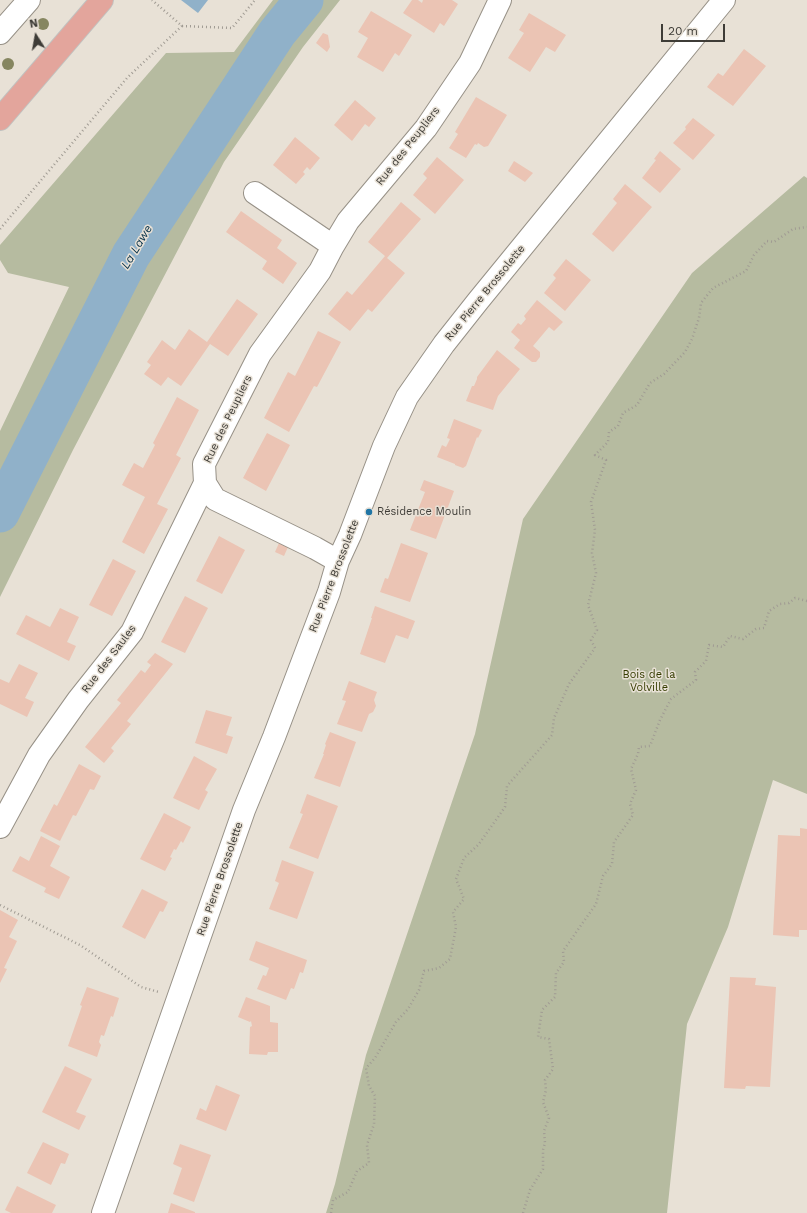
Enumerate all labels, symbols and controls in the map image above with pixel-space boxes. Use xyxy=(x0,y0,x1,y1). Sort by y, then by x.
north arrow xyxy=(16,16,56,56)
scale bar xyxy=(663,16,727,42)
text: N xyxy=(28,17,39,31)
text: 20 m xyxy=(668,24,698,38)
street label: Rue des Peupliers xyxy=(373,104,443,188)
water label: La Lawe xyxy=(118,222,156,272)
street label: Rue Pierre Brossolette xyxy=(442,242,528,344)
street label: Rue des Peupliers xyxy=(201,373,255,465)
place label: Résidence Moulin xyxy=(377,505,471,519)
marker: Résidence Moulin xyxy=(364,507,374,517)
street label: Rue Pierre Brossolette xyxy=(306,518,362,634)
street label: Rue des Saules xyxy=(79,622,139,696)
park label: Bois de la Volville xyxy=(623,668,675,694)
street label: Rue Pierre Brossolette xyxy=(194,820,246,938)

